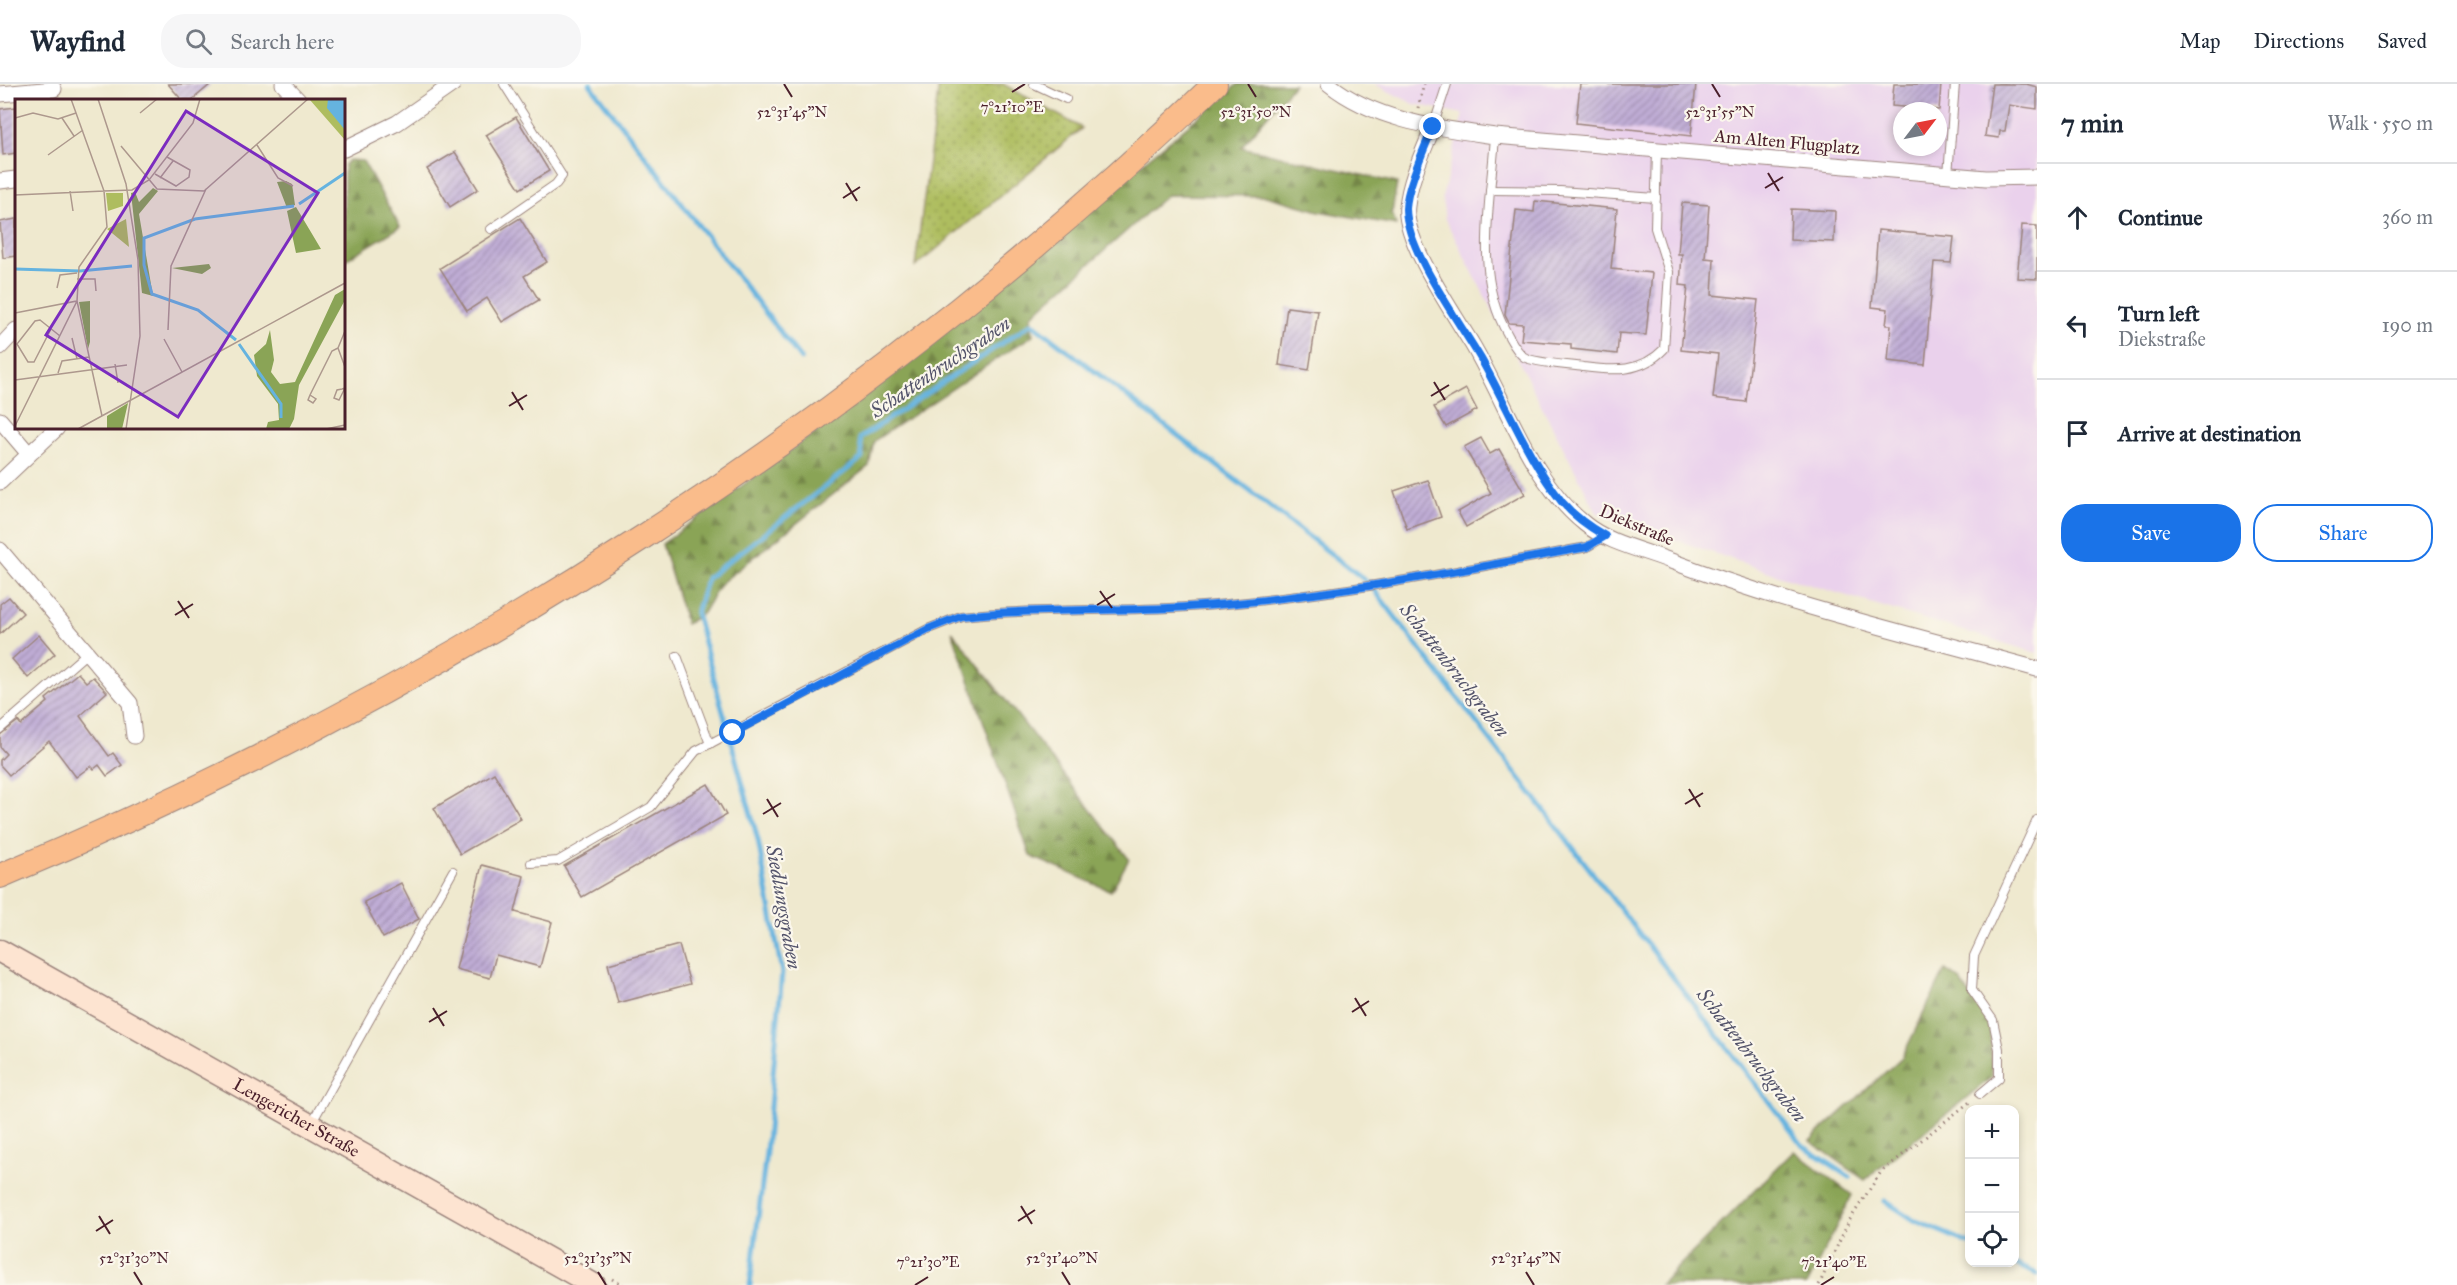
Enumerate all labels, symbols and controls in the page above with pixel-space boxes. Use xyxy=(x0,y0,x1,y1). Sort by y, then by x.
search box xyxy=(161,14,581,68)
text: Wayfind xyxy=(30,24,125,59)
icon: search xyxy=(182,25,215,58)
text: Search here xyxy=(230,28,334,55)
text: Map xyxy=(2180,28,2221,54)
text: Directions xyxy=(2254,28,2344,54)
text: Saved xyxy=(2377,28,2427,54)
text: 7°21'10"E xyxy=(981,98,1044,116)
inset map xyxy=(15,99,345,429)
north arrow xyxy=(1893,102,1947,156)
text: 52°31'45"N xyxy=(757,103,828,121)
text: 52°31'50"N xyxy=(1221,103,1292,121)
text: 52°31'55"N xyxy=(1685,103,1755,121)
text: 7 min xyxy=(2061,107,2124,139)
text: Walk · 550 m xyxy=(2328,111,2433,135)
route end xyxy=(1419,113,1445,139)
street label: Am Alten Flugplatz xyxy=(1712,125,1861,160)
icon: ahead xyxy=(2061,201,2094,234)
text: Continue xyxy=(2118,204,2203,231)
text: 360 m xyxy=(2382,205,2433,229)
text: Turn left xyxy=(2118,300,2200,327)
icon: left xyxy=(2061,309,2094,342)
water label: Schattenbruchgraben xyxy=(865,311,1015,423)
text: 190 m xyxy=(2382,313,2433,337)
text: Diekstraße xyxy=(2118,327,2206,351)
icon: arrive xyxy=(2061,417,2094,450)
text: Arrive at destination xyxy=(2118,420,2301,447)
street label: Diekstraße xyxy=(1596,499,1678,551)
button: Save xyxy=(2061,504,2241,562)
button: Share xyxy=(2253,504,2433,562)
water label: Schattenbruchgraben xyxy=(1395,597,1515,742)
route start xyxy=(719,719,745,745)
water label: Siedlungsgraben xyxy=(761,842,807,971)
water label: Schattenbruchgraben xyxy=(1692,982,1812,1127)
street label: Lengericher Straße xyxy=(229,1073,364,1162)
map controls xyxy=(1965,1105,2019,1267)
button: + xyxy=(1965,1105,2019,1159)
button: − xyxy=(1965,1159,2019,1213)
button: locate xyxy=(1965,1213,2019,1267)
text: 52°31'30"N xyxy=(99,1249,169,1267)
text: 52°31'35"N xyxy=(564,1249,632,1267)
text: 52°31'40"N xyxy=(1026,1249,1098,1267)
text: 52°31'45"N xyxy=(1491,1249,1562,1267)
text: 7°21'30"E xyxy=(897,1253,960,1271)
text: 7°21'40"E xyxy=(1801,1253,1867,1271)

